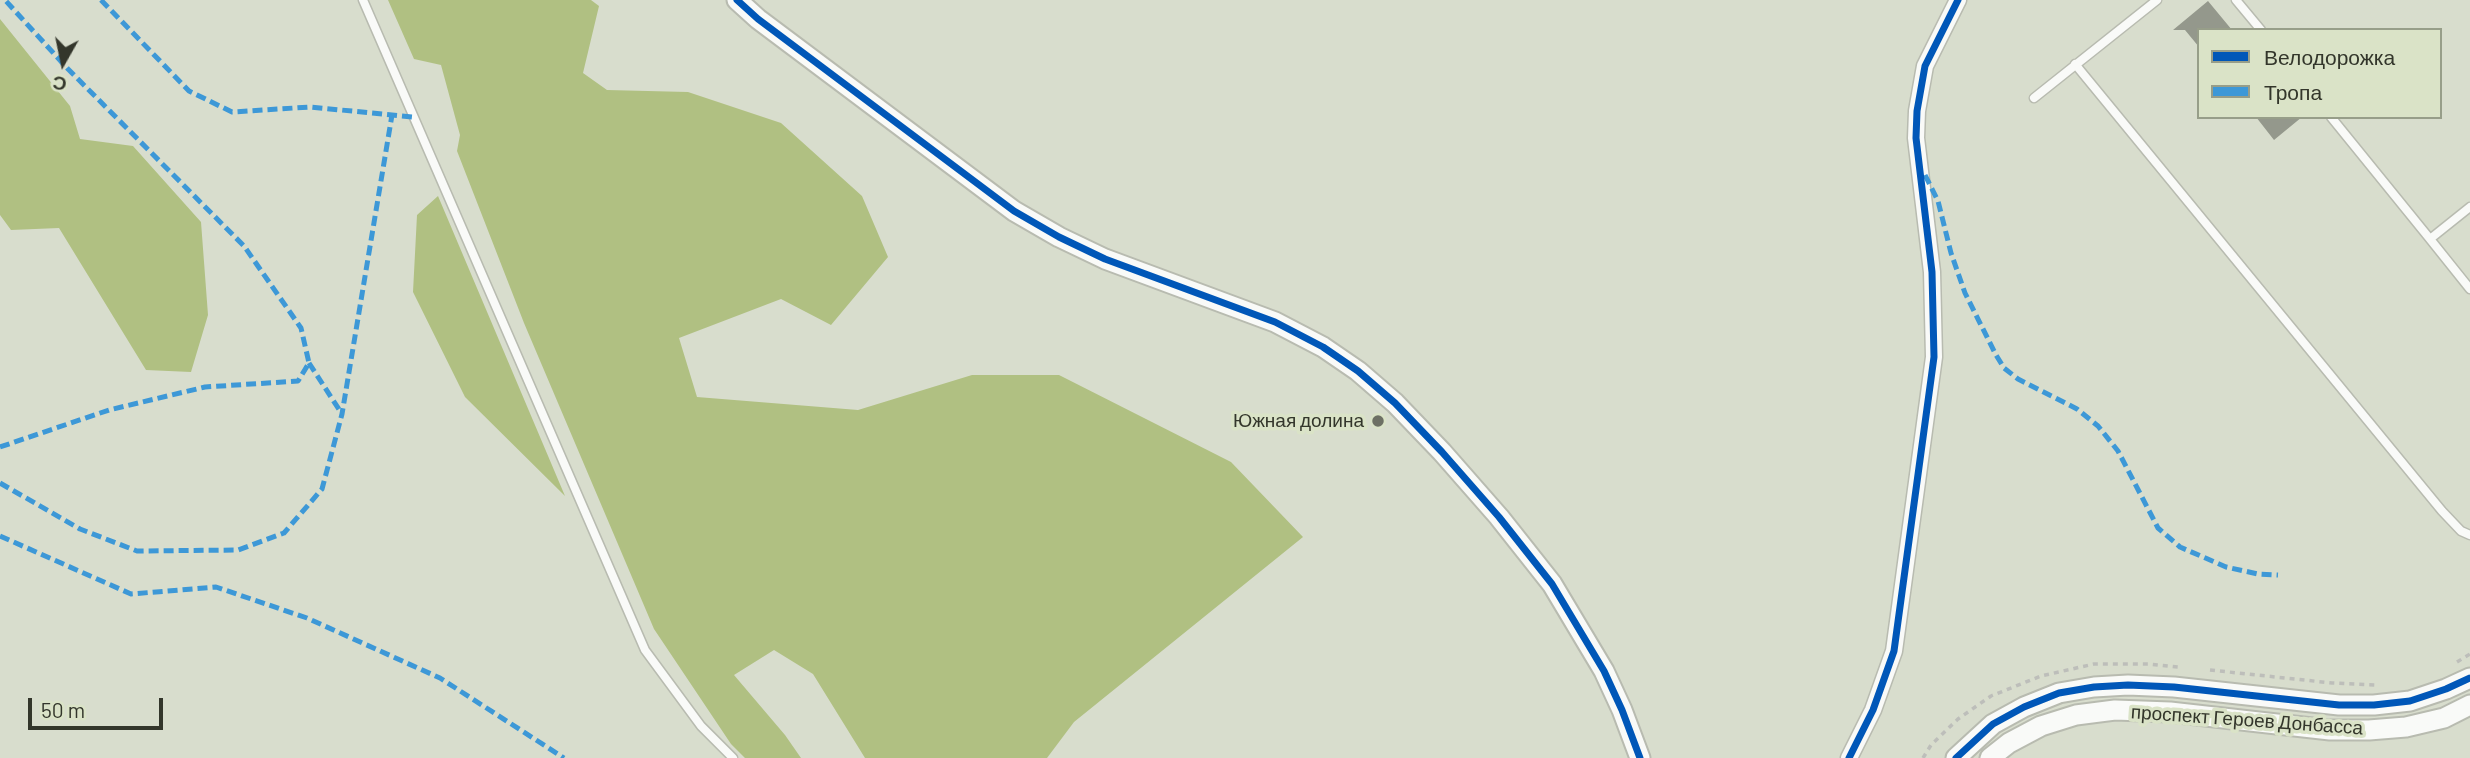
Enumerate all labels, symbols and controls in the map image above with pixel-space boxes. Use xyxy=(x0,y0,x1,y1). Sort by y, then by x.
north arrow xyxy=(28,28,98,98)
legend xyxy=(2197,28,2442,119)
text: Велодорожка xyxy=(2264,44,2395,69)
text: С xyxy=(51,72,68,97)
text: Тропа xyxy=(2264,79,2322,104)
place label: Южная долина xyxy=(1233,410,1364,432)
marker: Южная долина xyxy=(1370,413,1386,429)
scale bar xyxy=(32,684,166,728)
text: 50 m xyxy=(41,697,85,722)
street label: проспект Героев Донбасса xyxy=(2130,701,2364,739)

